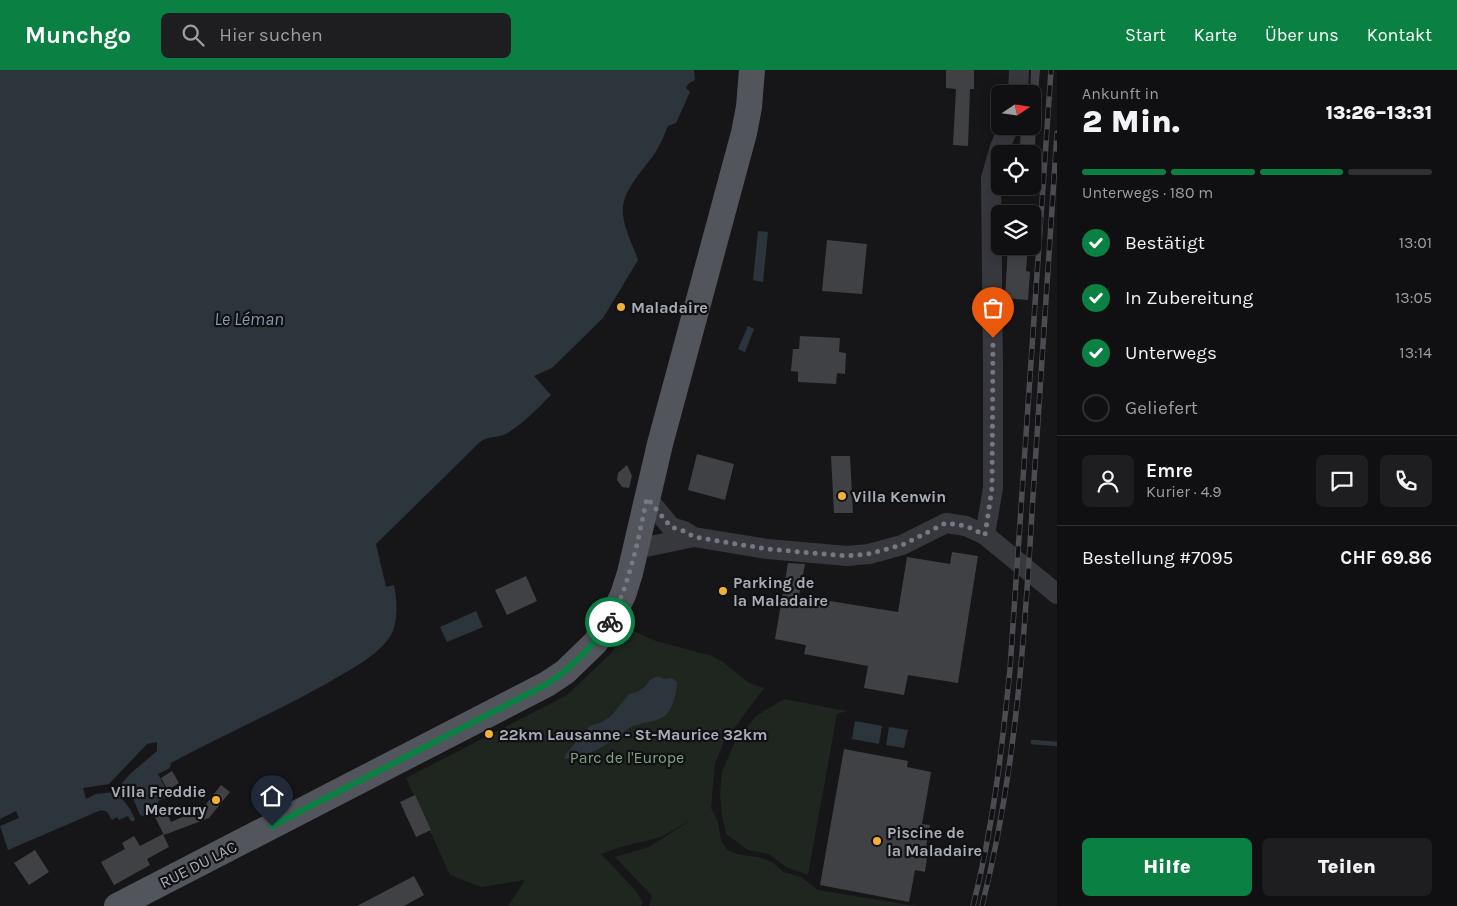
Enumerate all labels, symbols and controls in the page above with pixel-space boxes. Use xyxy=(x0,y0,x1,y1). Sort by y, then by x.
search box xyxy=(161,13,511,58)
text: Munchgo xyxy=(25,21,131,49)
icon: search xyxy=(179,21,207,49)
text: Hier suchen xyxy=(219,24,323,46)
text: Start xyxy=(1125,24,1166,46)
text: Karte xyxy=(1194,24,1237,46)
text: Über uns xyxy=(1265,24,1339,46)
text: Kontakt xyxy=(1367,24,1432,46)
text: Ankunft in xyxy=(1082,84,1159,103)
north arrow xyxy=(991,85,1041,135)
map controls xyxy=(991,85,1041,255)
text: 13:26–13:31 xyxy=(1326,102,1432,124)
text: 2 Min. xyxy=(1082,103,1180,140)
button: locate xyxy=(991,145,1041,195)
text: Unterwegs · 180 m xyxy=(1082,183,1213,202)
button: layers xyxy=(991,205,1041,255)
icon: check xyxy=(1082,229,1110,257)
text: Bestätigt xyxy=(1125,232,1205,254)
text: 13:01 xyxy=(1399,233,1432,252)
icon: check xyxy=(1082,284,1110,312)
pin xyxy=(972,287,1014,338)
text: In Zubereitung xyxy=(1125,287,1253,309)
text: 13:05 xyxy=(1395,288,1432,307)
icon: bag xyxy=(979,294,1007,322)
place label: Maladaire xyxy=(631,298,708,317)
marker: Maladaire xyxy=(615,301,627,313)
water label: Le Léman xyxy=(214,308,284,330)
icon: check xyxy=(1082,339,1110,367)
text: Unterwegs xyxy=(1125,342,1217,364)
text: 13:14 xyxy=(1399,343,1432,362)
text: Geliefert xyxy=(1125,397,1198,419)
button: person xyxy=(1082,455,1134,507)
button: chat xyxy=(1316,455,1368,507)
button: phone xyxy=(1380,455,1432,507)
text: Emre xyxy=(1146,460,1193,482)
text: Kurier · 4.9 xyxy=(1146,482,1222,501)
place label: Villa Kenwin xyxy=(852,487,946,506)
marker: Villa Kenwin xyxy=(836,490,848,502)
text: Bestellung #7095 xyxy=(1082,547,1233,569)
text: CHF 69.86 xyxy=(1340,547,1432,569)
place label: Parking de la Maladaire xyxy=(733,573,828,610)
marker: Parking de la Maladaire xyxy=(717,585,729,597)
courier xyxy=(585,597,635,647)
icon: bike xyxy=(596,608,624,636)
place label: 22km Lausanne - St-Maurice 32km xyxy=(499,725,767,744)
marker: 22km Lausanne - St-Maurice 32km xyxy=(483,728,495,740)
park label: Parc de l'Europe xyxy=(570,748,684,767)
pin xyxy=(251,775,293,826)
place label: Villa Freddie Mercury xyxy=(111,782,206,819)
icon: home xyxy=(258,782,286,810)
marker: Villa Freddie Mercury xyxy=(210,794,222,806)
place label: Piscine de la Maladaire xyxy=(887,823,982,860)
marker: Piscine de la Maladaire xyxy=(871,835,883,847)
street label: RUE DU LAC xyxy=(156,837,240,892)
button: Hilfe xyxy=(1082,838,1252,896)
button: Teilen xyxy=(1262,838,1432,896)

